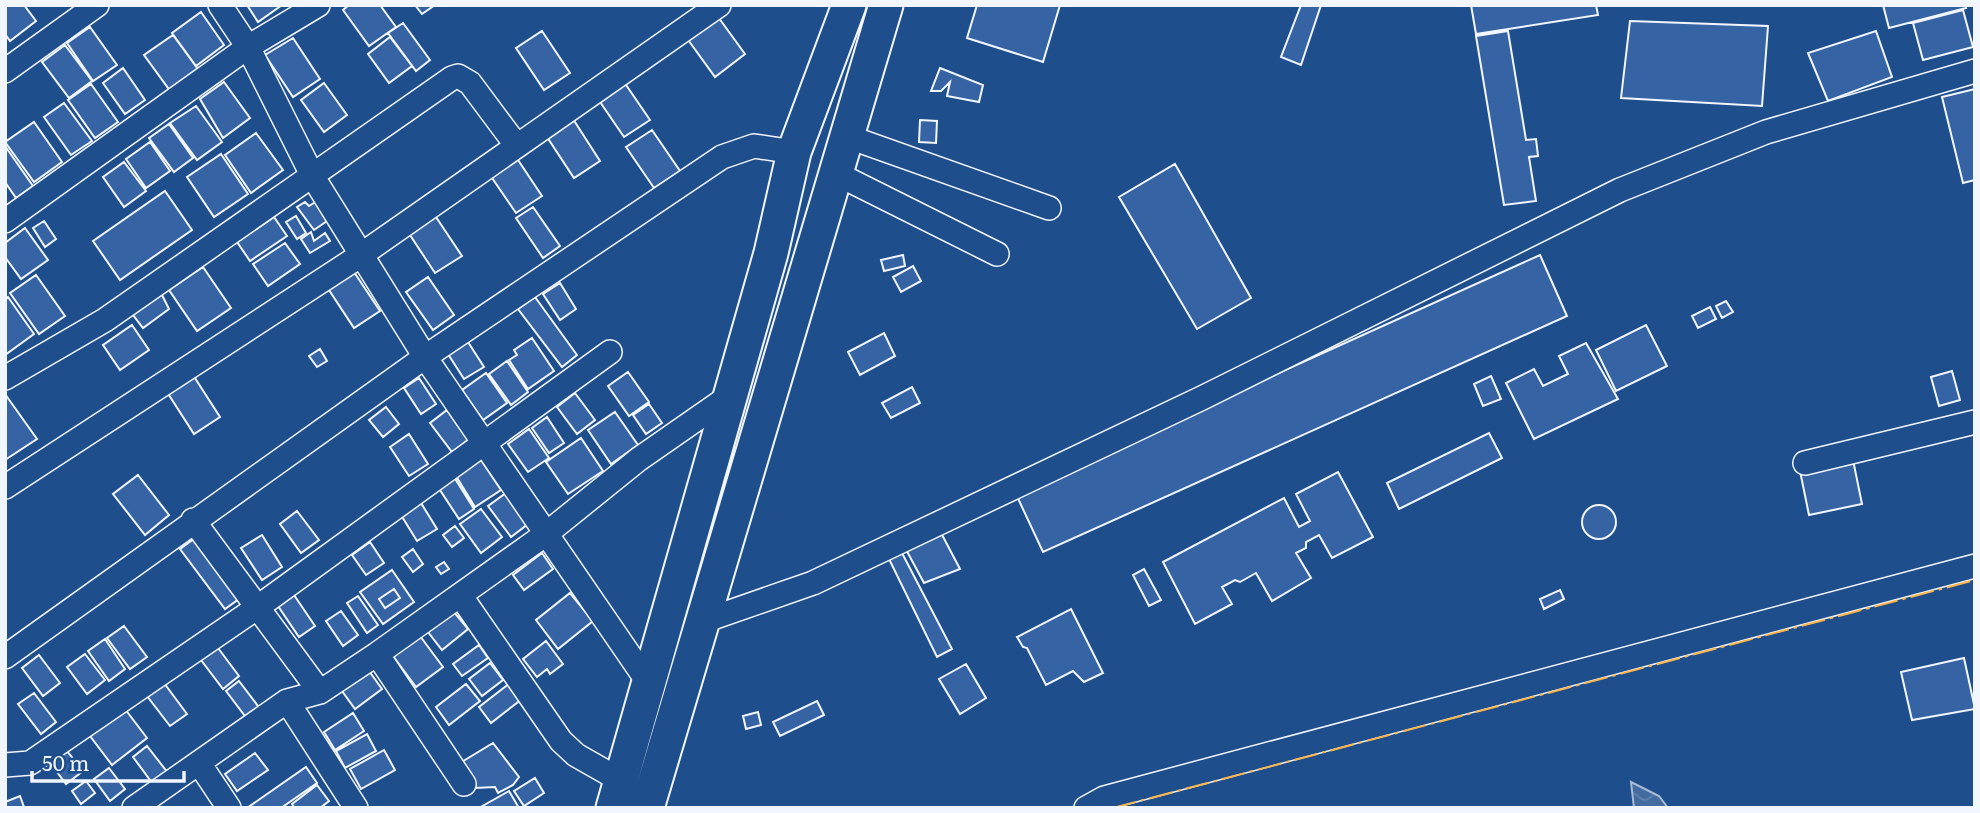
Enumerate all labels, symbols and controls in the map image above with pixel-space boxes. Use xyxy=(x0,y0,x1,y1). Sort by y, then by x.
scale bar xyxy=(32,740,184,784)
text: 50 m xyxy=(42,746,89,777)

